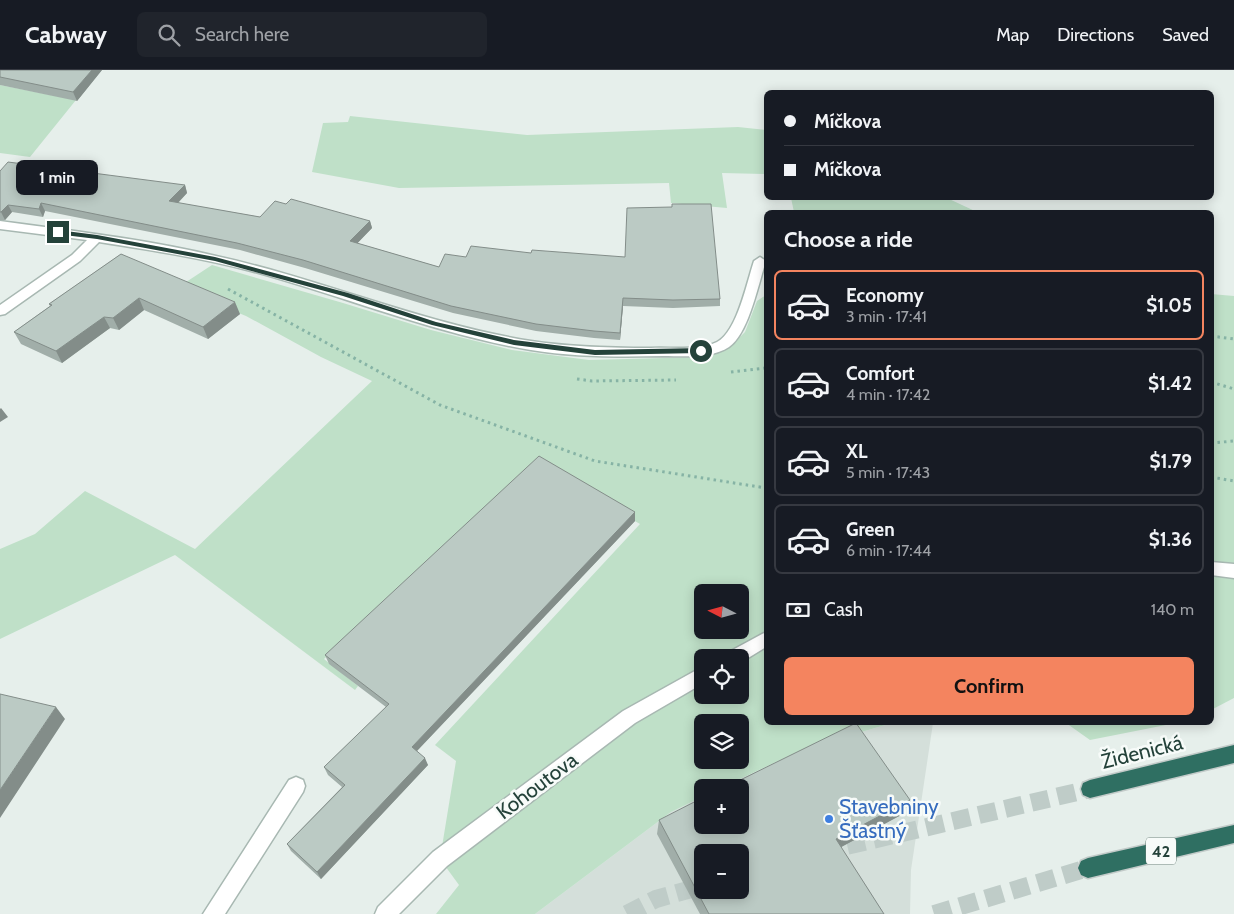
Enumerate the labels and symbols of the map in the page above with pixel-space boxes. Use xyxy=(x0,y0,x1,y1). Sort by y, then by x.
callout: 1 min xyxy=(17,160,99,194)
route end xyxy=(47,221,69,243)
route start xyxy=(690,340,712,362)
north arrow xyxy=(694,584,749,639)
street label: Židenická xyxy=(1098,728,1185,774)
street label: Kohoutova xyxy=(491,747,582,824)
place label: Stavebniny Šťastný xyxy=(839,794,939,843)
marker: Stavebniny Šťastný xyxy=(823,813,835,825)
road number: 42 xyxy=(1146,838,1176,864)

